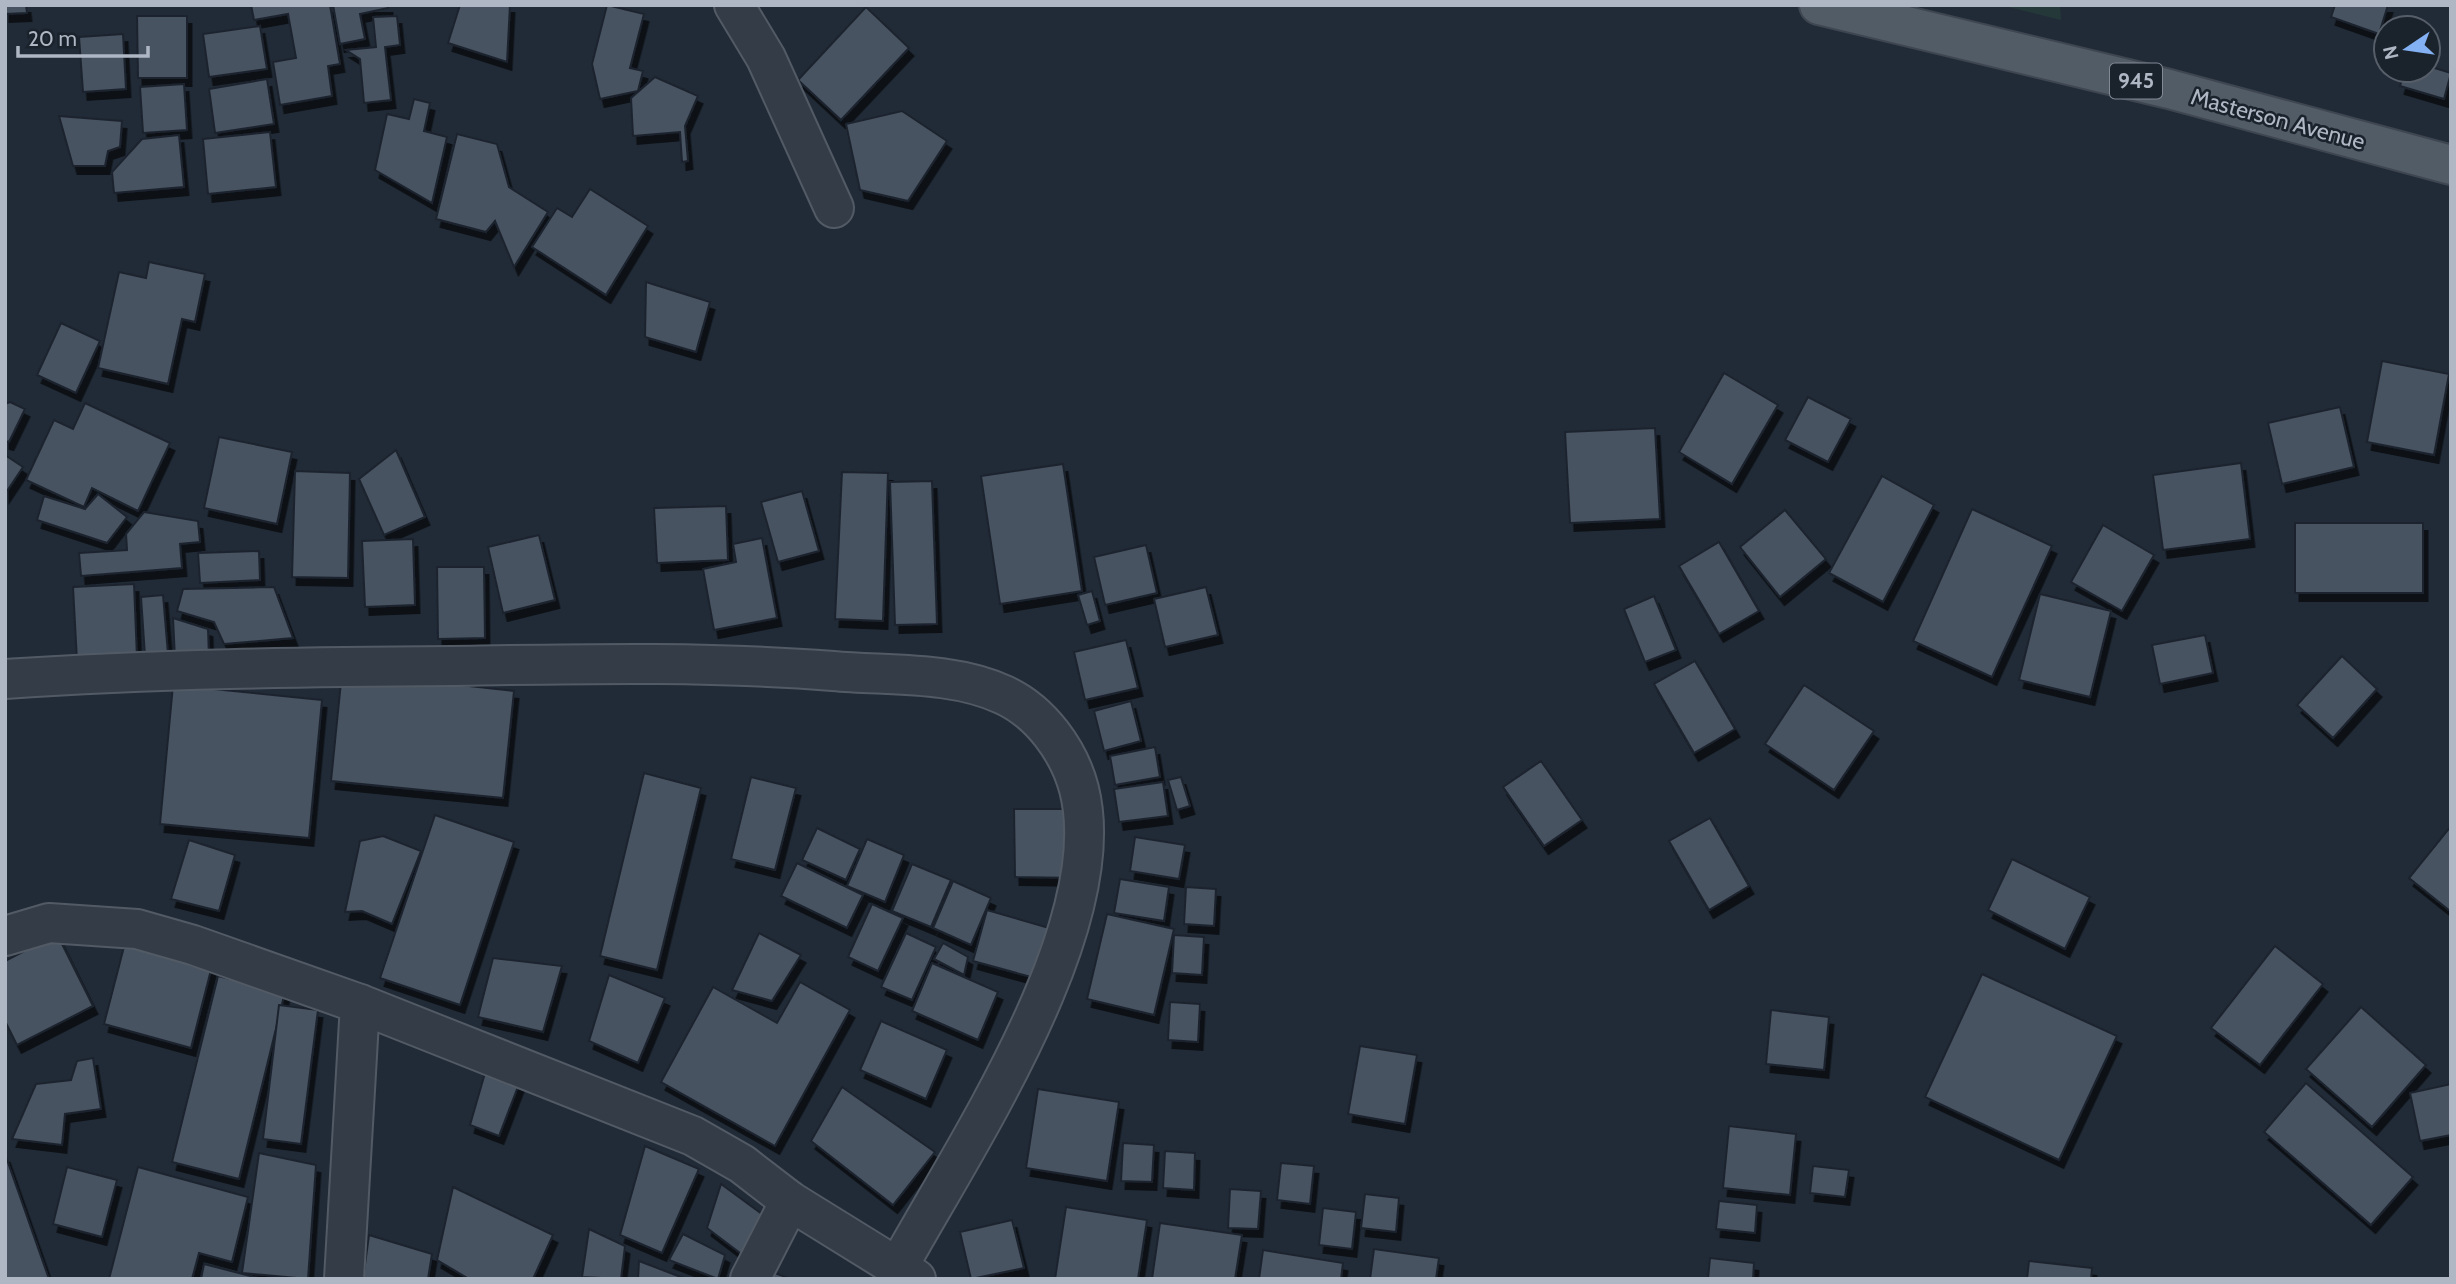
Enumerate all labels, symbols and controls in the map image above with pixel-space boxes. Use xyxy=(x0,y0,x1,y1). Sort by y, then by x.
scale bar xyxy=(18,14,147,58)
north arrow xyxy=(2372,14,2442,84)
text: 20 m xyxy=(28,26,77,51)
text: N xyxy=(2378,44,2404,62)
road number: 945 xyxy=(2110,64,2162,98)
street label: Masterson Avenue xyxy=(2188,82,2368,156)

